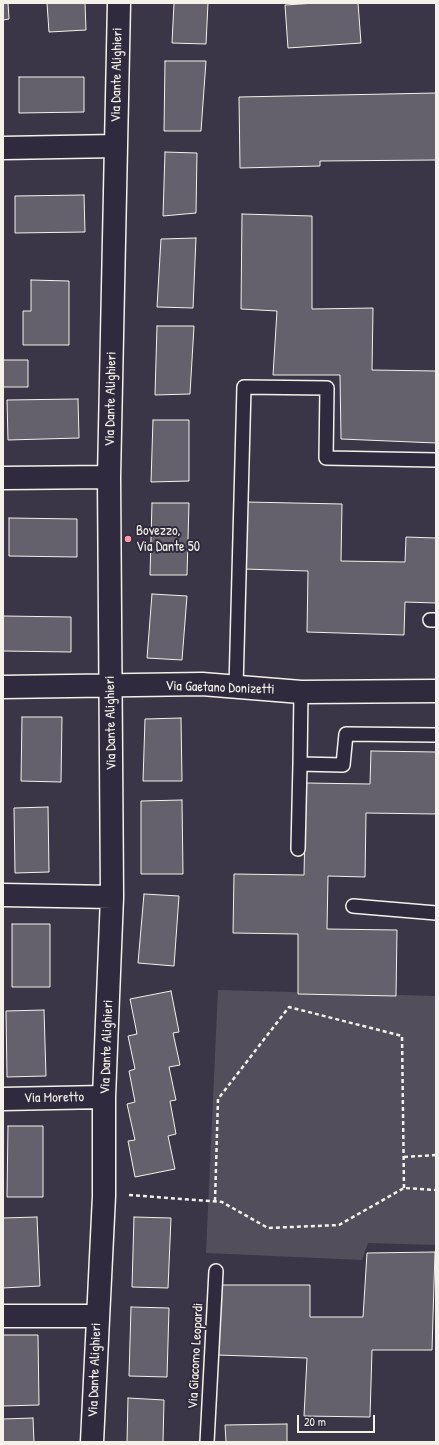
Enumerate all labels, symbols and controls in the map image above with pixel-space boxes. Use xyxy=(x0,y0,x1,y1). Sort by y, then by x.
street label: Via Dante Alighieri xyxy=(108,27,126,123)
street label: Via Dante Alighieri xyxy=(102,351,120,447)
place label: Bovezzo, Via Dante 50 xyxy=(136,523,200,556)
marker: Bovezzo, Via Dante 50 xyxy=(123,534,133,544)
street label: Via Dante Alighieri xyxy=(102,675,120,771)
street label: Via Gaetano Donizetti xyxy=(165,678,275,698)
street label: Via Dante Alighieri xyxy=(97,999,117,1095)
street label: Via Moretto xyxy=(24,1089,84,1107)
street label: Via Giacomo Leopardi xyxy=(185,1302,207,1410)
street label: Via Dante Alighieri xyxy=(85,1322,105,1418)
scale bar xyxy=(299,1407,377,1433)
text: 20 m xyxy=(304,1413,326,1430)

